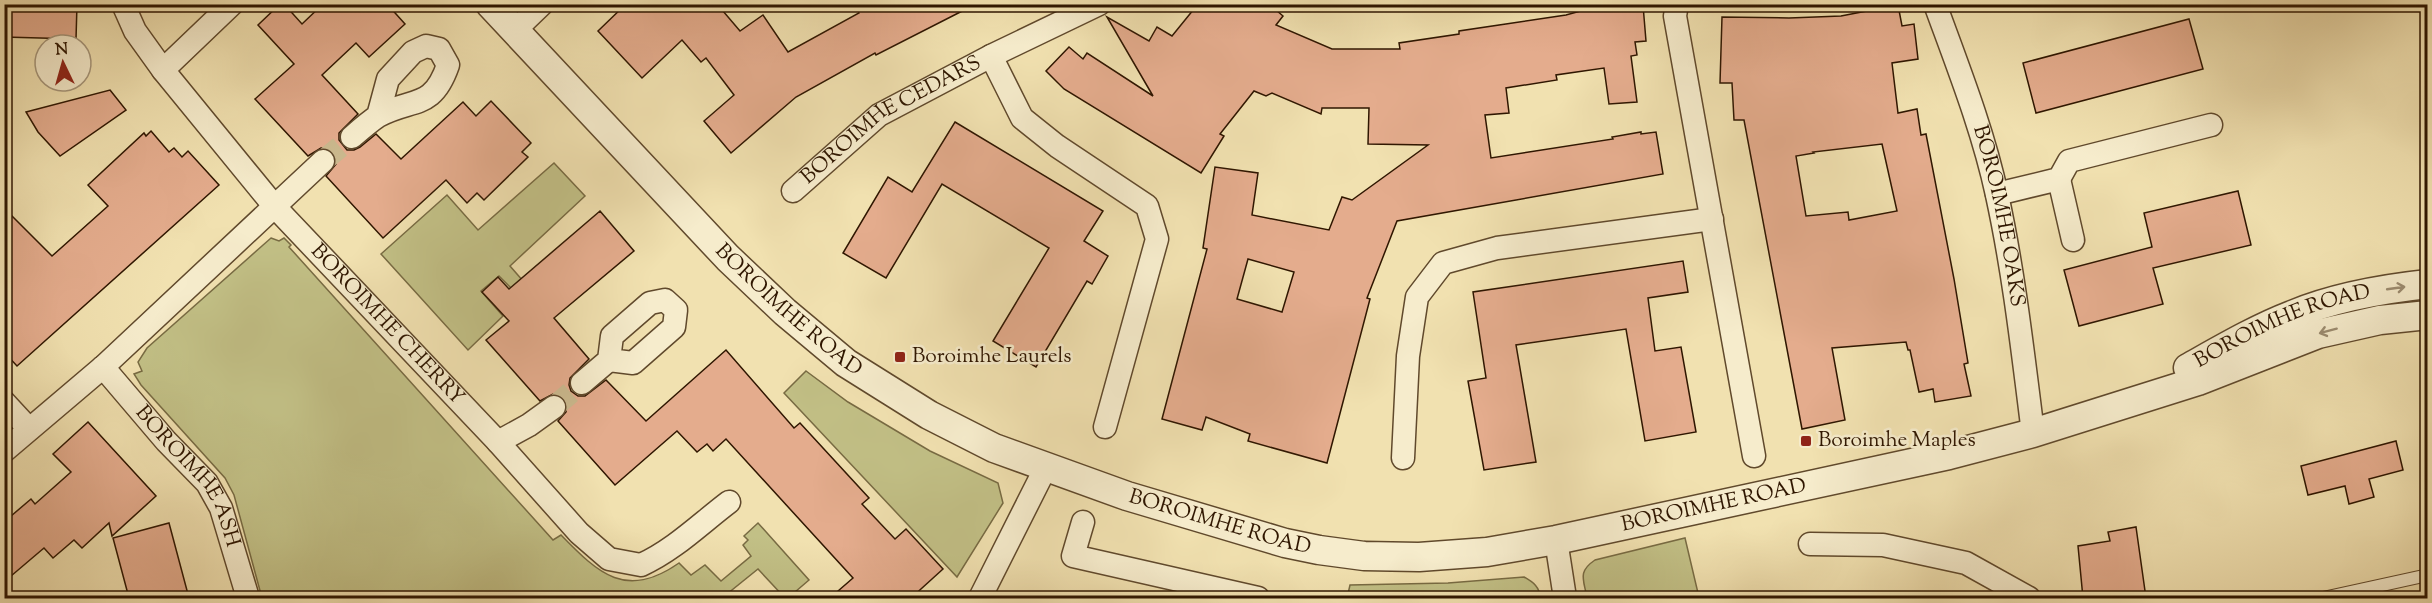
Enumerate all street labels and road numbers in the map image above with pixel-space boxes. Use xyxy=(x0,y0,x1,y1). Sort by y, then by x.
street label: BOROIMHE CEDARS xyxy=(795,49,987,192)
street label: BOROIMHE OAKS xyxy=(1964,122,2031,309)
street label: BOROIMHE ROAD xyxy=(707,237,868,384)
street label: BOROIMHE CHERRY xyxy=(303,238,471,412)
street label: BOROIMHE ROAD xyxy=(2189,278,2373,376)
street label: BOROIMHE ASH xyxy=(127,399,247,551)
street label: BOROIMHE ROAD xyxy=(1618,471,1809,540)
street label: BOROIMHE ROAD xyxy=(1125,482,1314,563)

